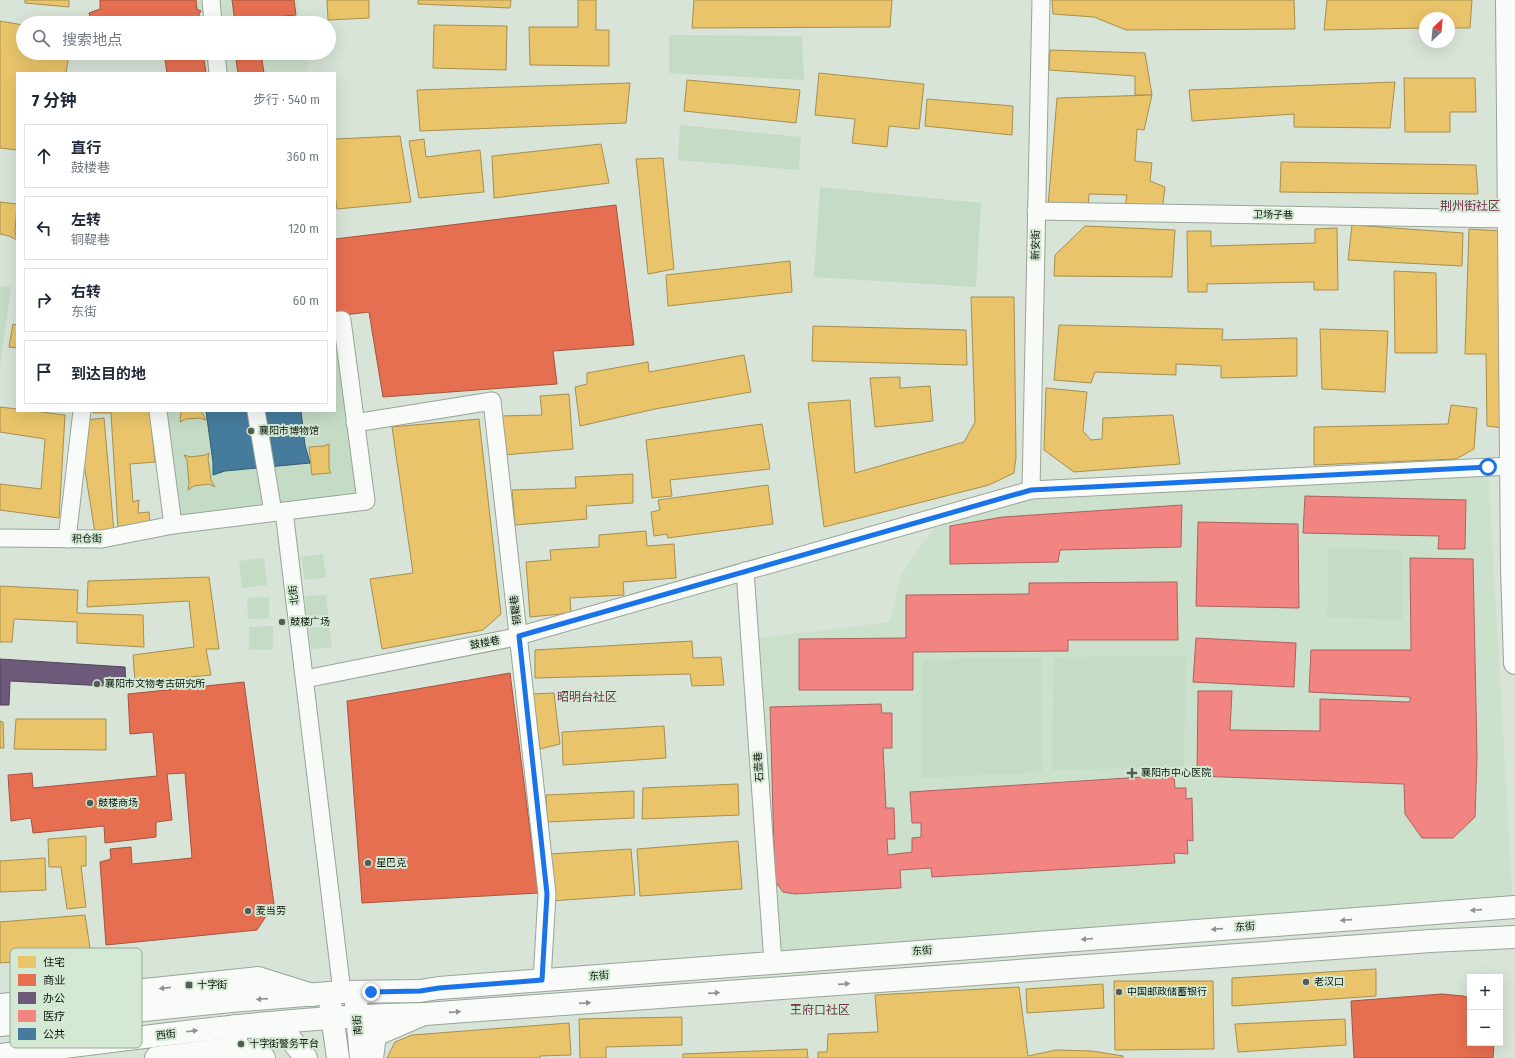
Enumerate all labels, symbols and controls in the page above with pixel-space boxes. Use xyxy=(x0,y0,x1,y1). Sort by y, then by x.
north arrow xyxy=(1419,12,1455,48)
search box xyxy=(16,16,336,60)
icon: search xyxy=(30,27,52,49)
text: 搜索地点 xyxy=(62,31,122,49)
text: 7 分钟 xyxy=(32,90,77,111)
text: 步行 · 540 m xyxy=(253,92,320,107)
text: 直行 xyxy=(71,139,101,157)
icon: ahead xyxy=(33,145,55,167)
text: 360 m xyxy=(287,149,319,164)
text: 鼓楼巷 xyxy=(71,160,110,175)
district label: 荆州街社区 xyxy=(1440,199,1500,213)
street label: 卫场子巷 xyxy=(1253,209,1293,221)
text: 左转 xyxy=(71,211,101,229)
icon: left xyxy=(33,217,55,239)
text: 120 m xyxy=(288,221,319,236)
street label: 新安街 xyxy=(1030,230,1042,260)
text: 铜鞮巷 xyxy=(71,232,110,247)
text: 右转 xyxy=(71,283,101,301)
icon: right xyxy=(33,289,55,311)
text: 60 m xyxy=(293,293,319,308)
text: 东街 xyxy=(71,304,97,319)
icon: arrive xyxy=(33,361,55,383)
text: 到达目的地 xyxy=(71,365,146,383)
place label: 襄阳市博物馆 xyxy=(259,425,319,437)
marker: 襄阳市博物馆 xyxy=(246,426,256,436)
route start xyxy=(1479,458,1497,476)
street label: 积仓街 xyxy=(72,533,102,545)
street label: 北街 xyxy=(287,584,301,606)
street label: 铜鞮巷 xyxy=(508,594,524,626)
place label: 鼓楼广场 xyxy=(290,616,330,628)
marker: 鼓楼广场 xyxy=(277,617,287,627)
street label: 鼓楼巷 xyxy=(469,634,501,652)
place label: 襄阳市文物考古研究所 xyxy=(105,678,205,690)
marker: 襄阳市文物考古研究所 xyxy=(92,679,102,689)
district label: 昭明台社区 xyxy=(557,690,617,704)
street label: 石壶巷 xyxy=(752,752,766,782)
marker: 襄阳市中心医院 xyxy=(1126,767,1138,779)
place label: 襄阳市中心医院 xyxy=(1141,767,1211,779)
place label: 鼓楼商场 xyxy=(98,797,138,809)
marker: 鼓楼商场 xyxy=(85,798,95,808)
place label: 星巴克 xyxy=(376,857,406,869)
marker: 星巴克 xyxy=(363,858,373,868)
place label: 麦当劳 xyxy=(256,905,286,917)
marker: 麦当劳 xyxy=(243,906,253,916)
one-way arrow xyxy=(1470,906,1482,913)
one-way arrow xyxy=(1340,916,1352,923)
street label: 东街 xyxy=(1235,920,1255,934)
one-way arrow xyxy=(1211,926,1223,933)
one-way arrow xyxy=(1081,936,1093,942)
street label: 东街 xyxy=(912,944,932,958)
legend xyxy=(10,948,142,1048)
text: 住宅 xyxy=(43,956,65,969)
street label: 东街 xyxy=(589,969,609,983)
text: 商业 xyxy=(43,974,65,987)
map controls xyxy=(1467,974,1503,1046)
button: + xyxy=(1467,974,1503,1010)
place label: 老汉口 xyxy=(1314,976,1344,988)
marker: 老汉口 xyxy=(1301,977,1311,987)
place label: 十字街 xyxy=(197,979,227,991)
marker: 十字街 xyxy=(184,980,194,990)
one-way arrow xyxy=(838,980,850,987)
route end xyxy=(362,983,380,1001)
one-way arrow xyxy=(159,984,171,991)
place label: 中国邮政储蓄银行 xyxy=(1127,986,1207,998)
marker: 中国邮政储蓄银行 xyxy=(1114,987,1124,997)
one-way arrow xyxy=(708,990,720,997)
text: 办公 xyxy=(43,992,65,1005)
one-way arrow xyxy=(256,995,268,1002)
one-way arrow xyxy=(579,999,591,1006)
district label: 王府口社区 xyxy=(790,1003,850,1017)
one-way arrow xyxy=(449,1008,461,1015)
text: 医疗 xyxy=(43,1010,65,1023)
button: − xyxy=(1467,1010,1503,1046)
street label: 南街 xyxy=(351,1015,365,1035)
text: 公共 xyxy=(43,1028,65,1041)
street label: 西街 xyxy=(155,1028,177,1042)
one-way arrow xyxy=(186,1028,198,1035)
place label: 十字街警务平台 xyxy=(249,1038,319,1050)
marker: 十字街警务平台 xyxy=(236,1039,246,1049)

